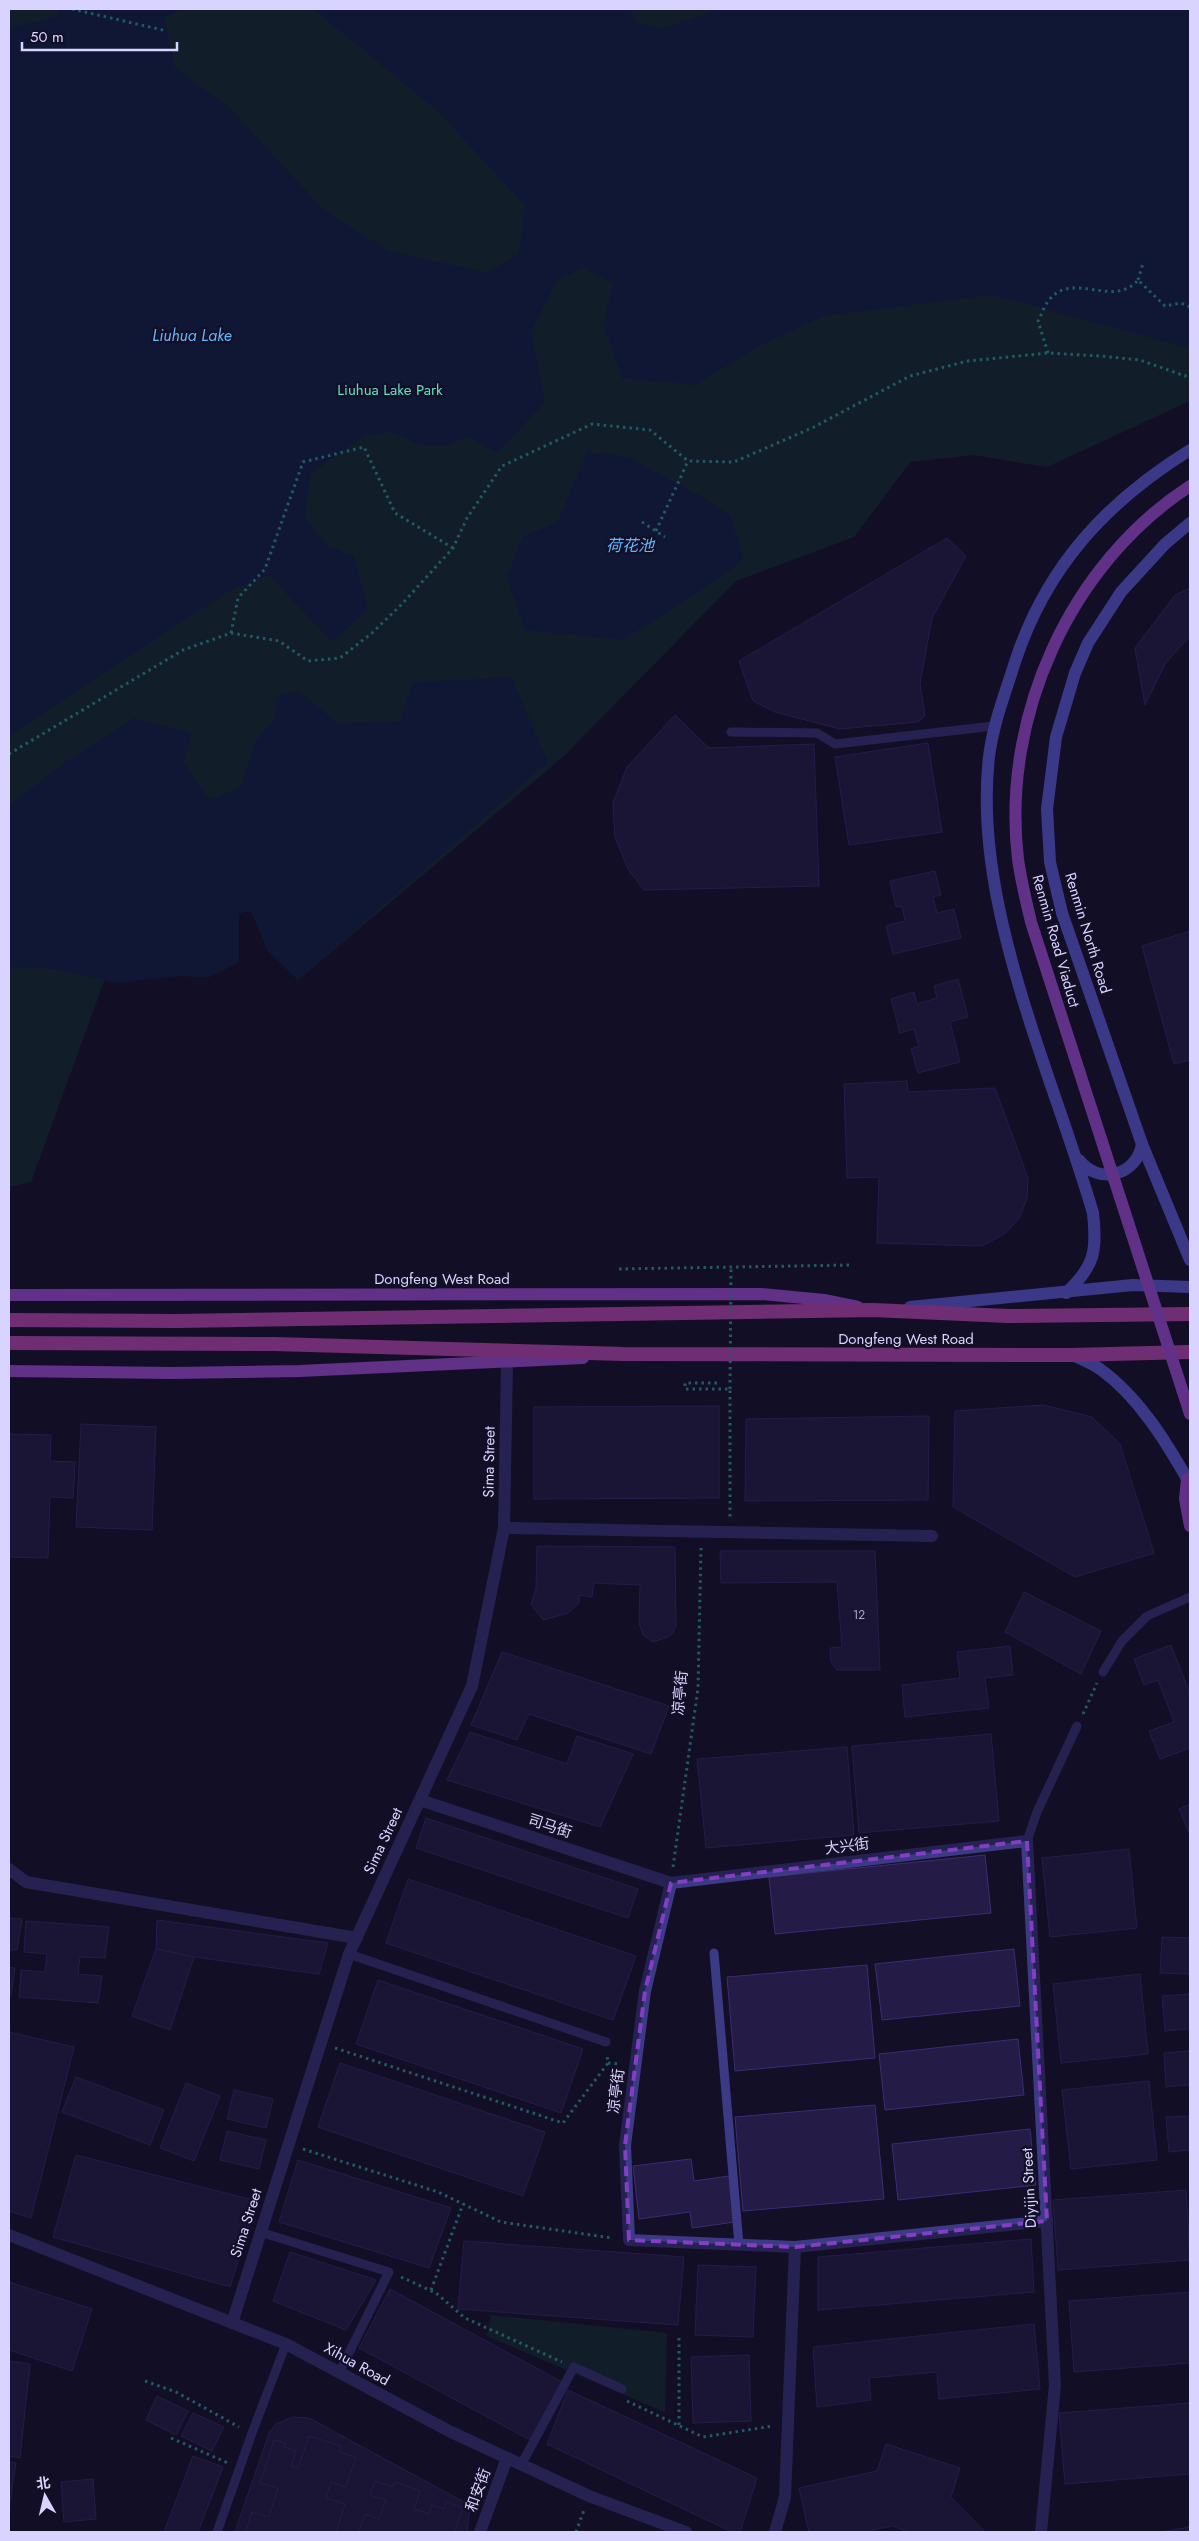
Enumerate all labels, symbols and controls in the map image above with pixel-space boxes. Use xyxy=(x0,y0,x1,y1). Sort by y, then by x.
scale bar xyxy=(22,20,178,52)
text: 50 m xyxy=(30,26,64,48)
water label: Liuhua Lake xyxy=(152,324,232,347)
park label: Liuhua Lake Park xyxy=(337,379,443,401)
water label: 荷花池 xyxy=(606,534,656,557)
street label: Renmin North Road xyxy=(1059,870,1117,996)
street label: Renmin Road Viaduct xyxy=(1027,872,1086,1010)
street label: Dongfeng West Road xyxy=(374,1268,510,1290)
street label: Dongfeng West Road xyxy=(838,1328,974,1350)
street label: Sima Street xyxy=(477,1426,501,1498)
house number: 12 xyxy=(853,1606,865,1624)
street label: 凉亭街 xyxy=(667,1670,693,1716)
street label: Sima Street xyxy=(358,1804,408,1878)
street label: 司马街 xyxy=(525,1809,575,1843)
street label: 大兴街 xyxy=(823,1832,871,1860)
street label: 凉亭街 xyxy=(602,2067,630,2115)
street label: Diyijin Street xyxy=(1016,2147,1042,2229)
street label: Sima Street xyxy=(225,2185,268,2260)
street label: Xihua Road xyxy=(320,2337,394,2391)
street label: 和安街 xyxy=(460,2465,496,2515)
north arrow xyxy=(20,2471,70,2521)
text: 北 xyxy=(35,2472,52,2494)

